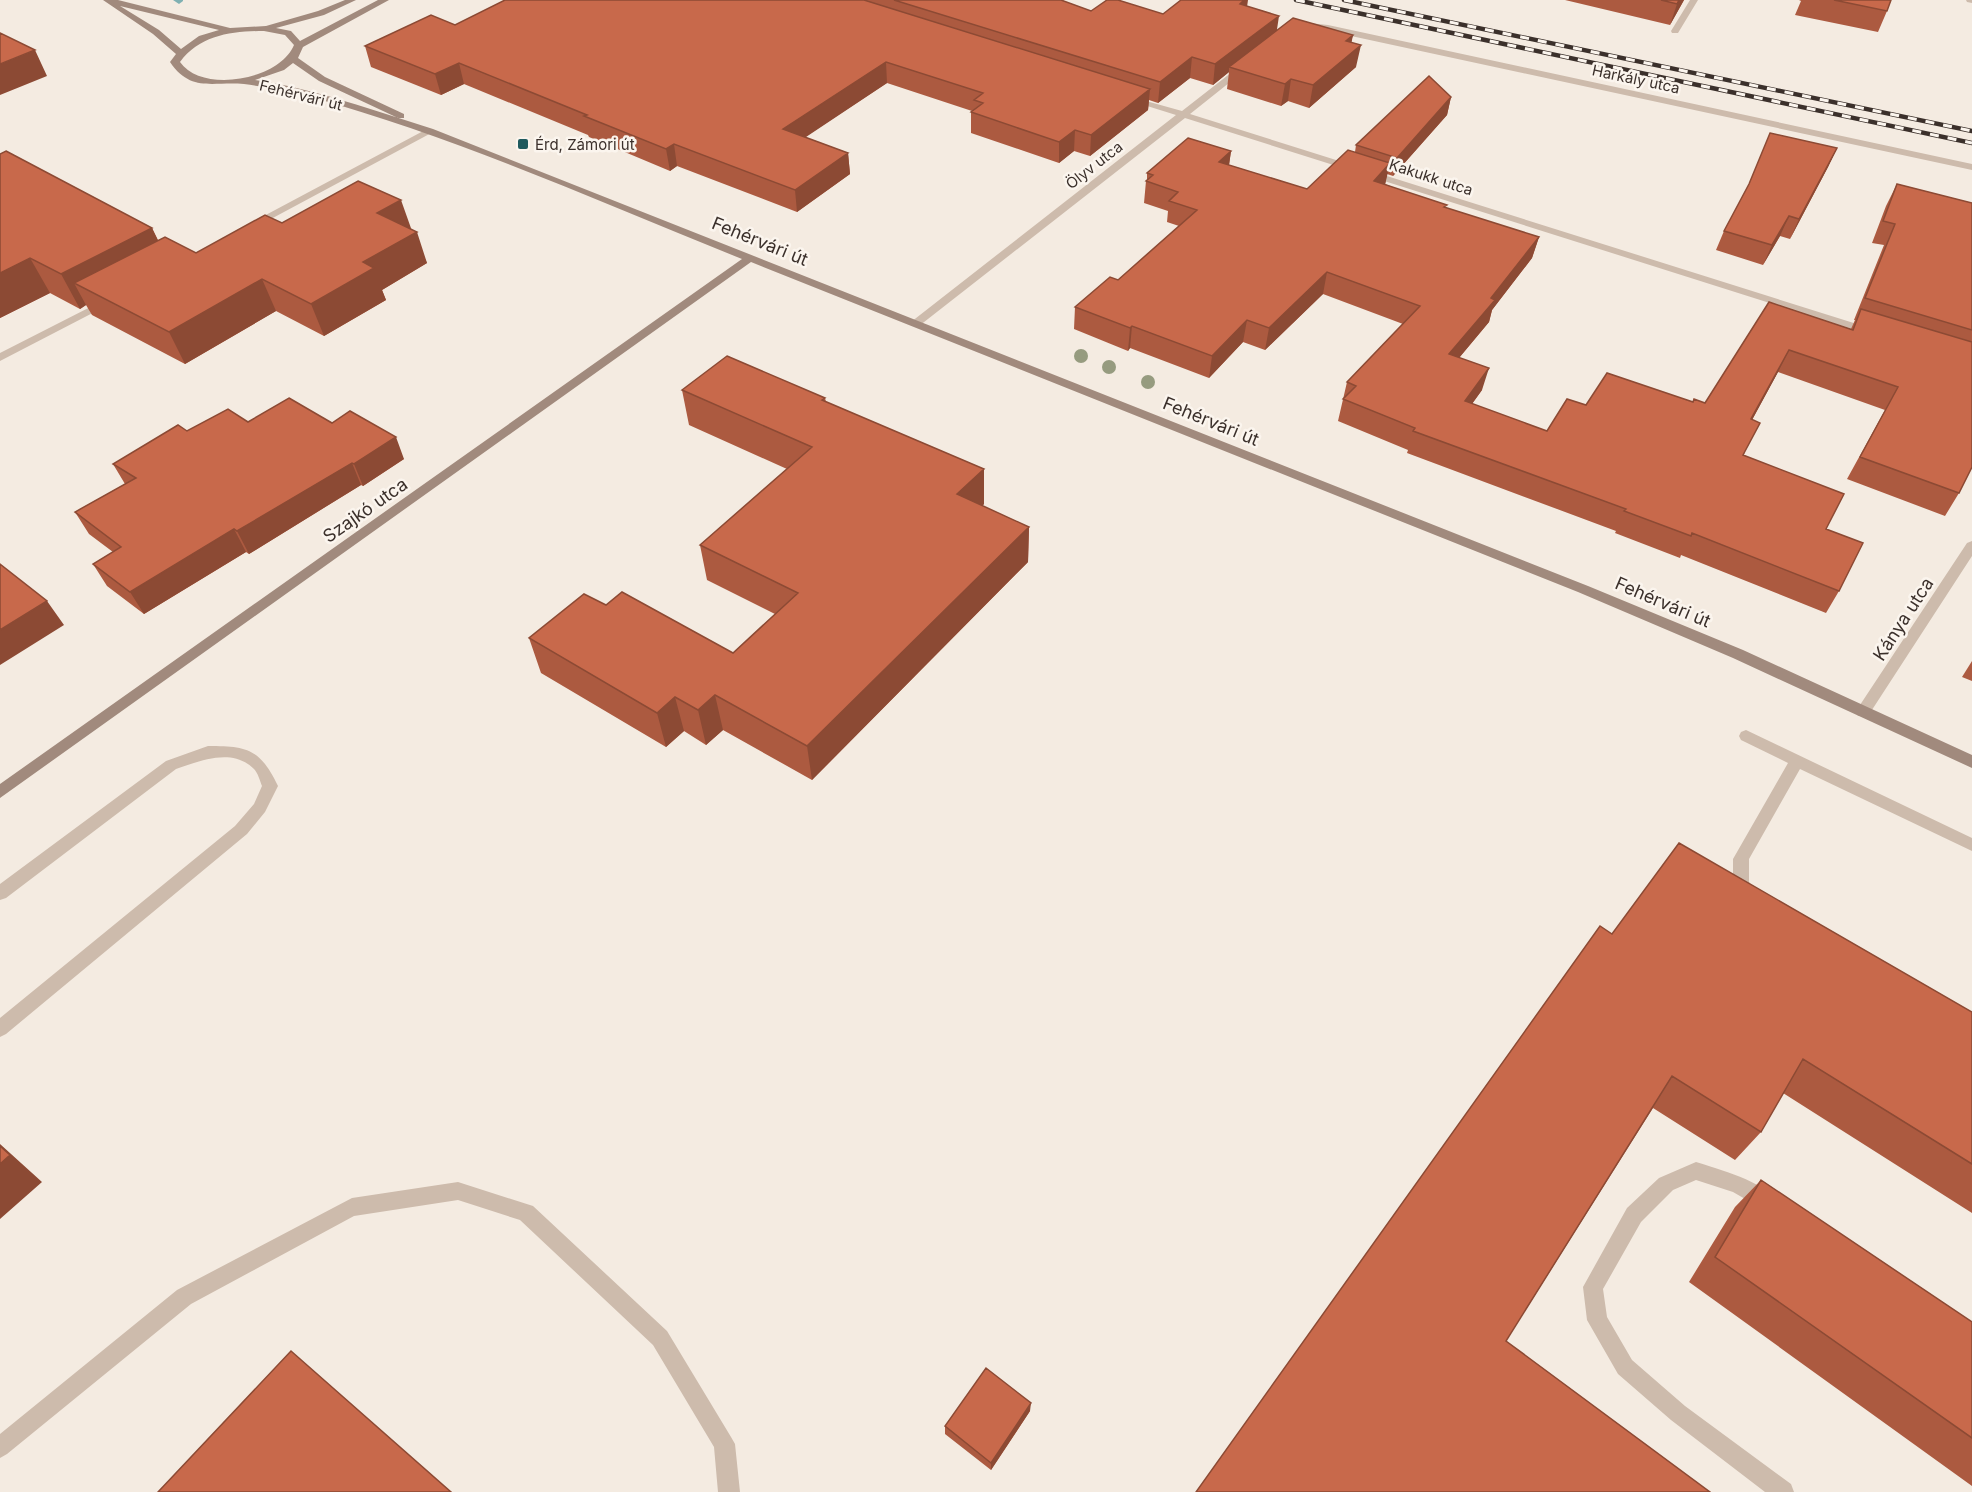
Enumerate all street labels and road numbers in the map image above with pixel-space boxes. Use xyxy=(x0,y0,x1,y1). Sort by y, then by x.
street label: Harkály utca xyxy=(1590,60,1682,98)
street label: Fehérvári út xyxy=(258,76,345,114)
street label: Ölyv utca xyxy=(1062,137,1126,193)
street label: Kakukk utca xyxy=(1387,155,1475,199)
street label: Fehérvári út xyxy=(709,212,811,270)
street label: Fehérvári út xyxy=(1160,392,1262,450)
street label: Szajkó utca xyxy=(319,473,411,547)
street label: Fehérvári út xyxy=(1612,572,1714,632)
street label: Kánya utca xyxy=(1868,574,1938,664)

